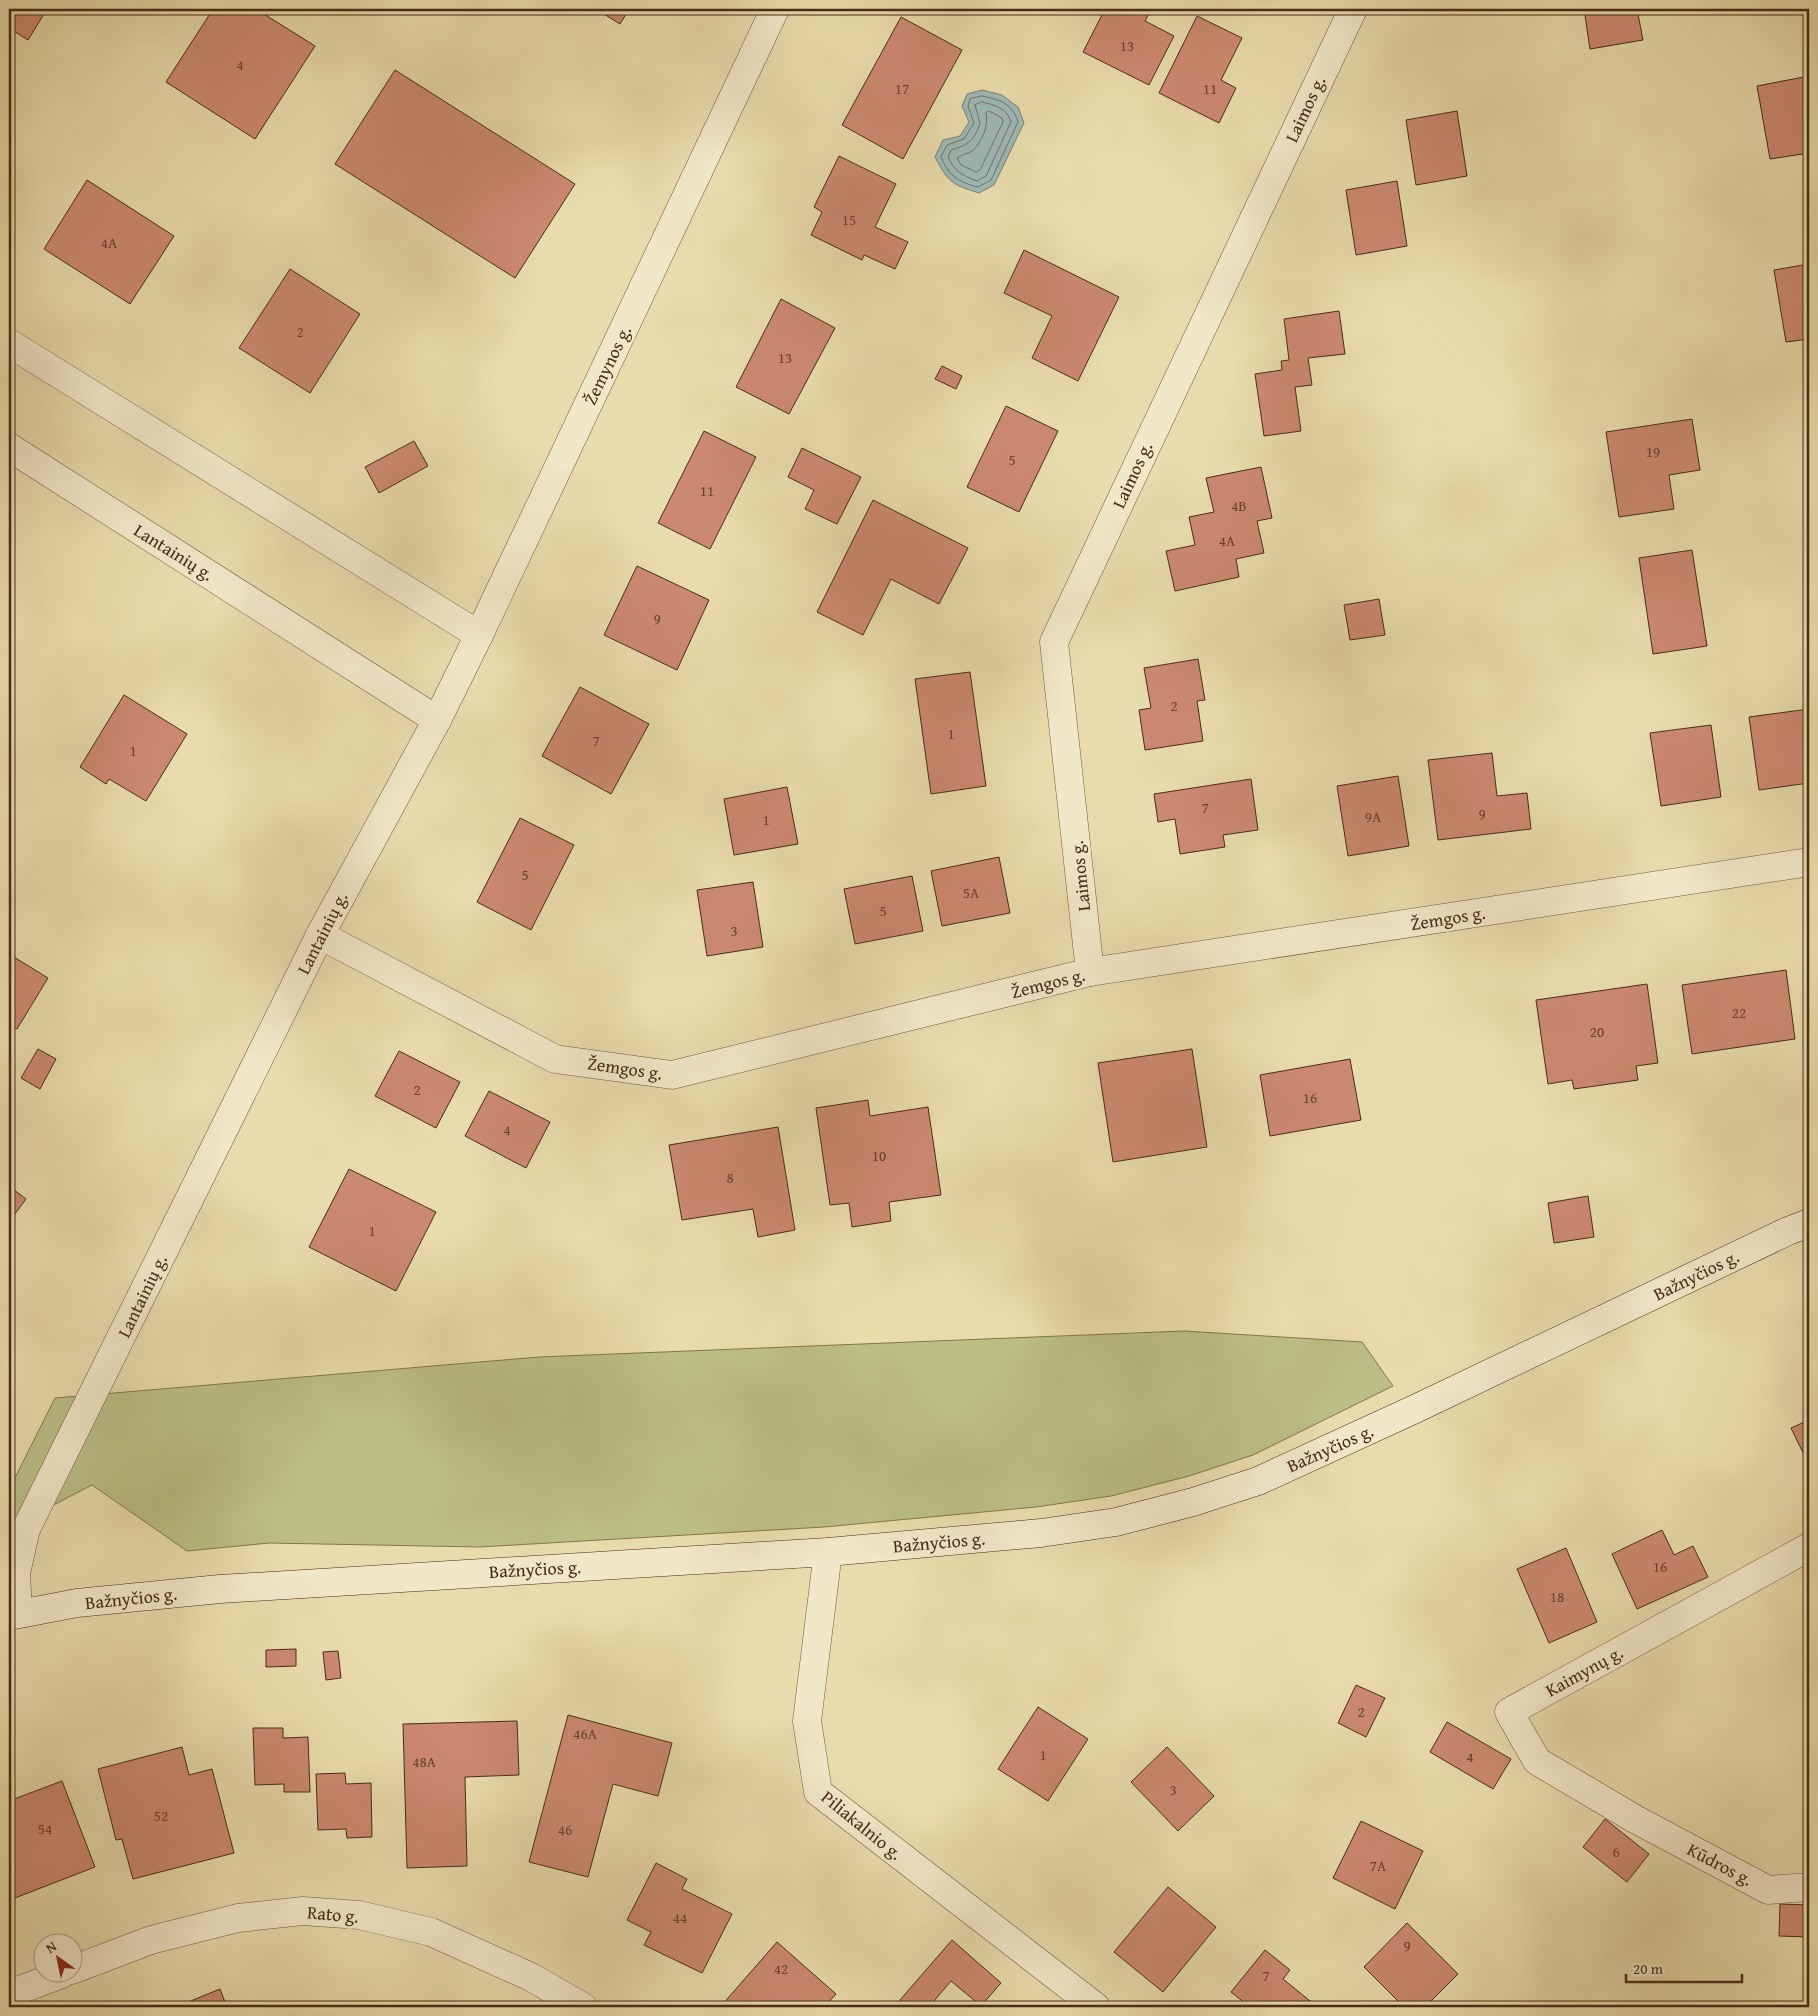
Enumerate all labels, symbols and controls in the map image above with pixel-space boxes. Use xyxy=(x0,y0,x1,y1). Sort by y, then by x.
house number: 13 xyxy=(1120,35,1134,56)
house number: 4 xyxy=(236,54,244,75)
street label: Laimos g. xyxy=(1278,71,1332,147)
house number: 17 xyxy=(895,78,909,99)
house number: 11 xyxy=(1203,78,1217,99)
house number: 15 xyxy=(842,209,856,230)
house number: 4A xyxy=(101,232,117,253)
house number: 2 xyxy=(296,321,304,342)
street label: Žemynos g. xyxy=(576,321,638,409)
house number: 13 xyxy=(778,347,792,368)
street label: Laimos g. xyxy=(1105,437,1159,513)
house number: 19 xyxy=(1646,441,1660,462)
house number: 5 xyxy=(1008,449,1016,470)
house number: 11 xyxy=(700,480,714,501)
house number: 4B xyxy=(1231,495,1247,516)
street label: Lantainių g. xyxy=(129,517,219,587)
house number: 4A xyxy=(1219,530,1235,551)
house number: 9 xyxy=(653,608,661,629)
house number: 2 xyxy=(1170,695,1178,716)
house number: 1 xyxy=(947,723,955,744)
house number: 7 xyxy=(592,730,600,751)
house number: 1 xyxy=(129,740,137,761)
house number: 7 xyxy=(1201,797,1209,818)
house number: 9 xyxy=(1478,803,1486,824)
house number: 9A xyxy=(1365,806,1381,827)
house number: 1 xyxy=(762,809,770,830)
street label: Laimos g. xyxy=(1063,839,1097,913)
house number: 5 xyxy=(521,864,529,885)
house number: 5A xyxy=(963,882,979,903)
street label: Lantainių g. xyxy=(290,887,354,979)
street label: Žemgos g. xyxy=(1409,899,1487,937)
house number: 5 xyxy=(879,900,887,921)
house number: 3 xyxy=(730,920,738,941)
street label: Žemgos g. xyxy=(1008,961,1088,1005)
house number: 22 xyxy=(1732,1002,1746,1023)
house number: 20 xyxy=(1590,1021,1604,1042)
street label: Žemgos g. xyxy=(586,1049,664,1087)
house number: 2 xyxy=(413,1079,421,1100)
house number: 16 xyxy=(1303,1087,1317,1108)
house number: 4 xyxy=(503,1119,511,1140)
house number: 10 xyxy=(872,1145,886,1166)
house number: 8 xyxy=(726,1167,734,1188)
house number: 1 xyxy=(368,1220,376,1241)
street label: Bažnyčios g. xyxy=(1649,1243,1743,1307)
street label: Lantainių g. xyxy=(110,1250,174,1342)
street label: Bažnyčios g. xyxy=(1282,1417,1378,1479)
street label: Bažnyčios g. xyxy=(892,1525,986,1559)
street label: Bažnyčios g. xyxy=(488,1553,582,1585)
house number: 16 xyxy=(1653,1556,1667,1577)
street label: Bažnyčios g. xyxy=(84,1580,178,1616)
house number: 18 xyxy=(1550,1586,1564,1607)
street label: Kaimynų g. xyxy=(1540,1639,1628,1703)
house number: 2 xyxy=(1357,1701,1365,1722)
house number: 46A xyxy=(573,1723,597,1744)
house number: 1 xyxy=(1039,1744,1047,1765)
house number: 4 xyxy=(1466,1746,1474,1767)
house number: 48A xyxy=(412,1751,436,1772)
house number: 3 xyxy=(1169,1779,1177,1800)
street label: Piliakalnio g. xyxy=(816,1784,908,1866)
house number: 52 xyxy=(154,1805,168,1826)
house number: 54 xyxy=(38,1818,52,1839)
house number: 46 xyxy=(558,1819,572,1840)
street label: Kūdros g. xyxy=(1682,1835,1758,1893)
house number: 6 xyxy=(1612,1841,1620,1862)
house number: 7A xyxy=(1370,1855,1386,1876)
street label: Rato g. xyxy=(306,1898,360,1930)
house number: 44 xyxy=(673,1907,687,1928)
north arrow xyxy=(32,1934,82,1984)
house number: 9 xyxy=(1403,1935,1411,1956)
text: N xyxy=(42,1936,61,1958)
scale bar xyxy=(1626,1951,1742,1983)
house number: 42 xyxy=(774,1958,788,1979)
text: 20 m xyxy=(1633,1958,1664,1979)
house number: 7 xyxy=(1262,1965,1270,1986)

